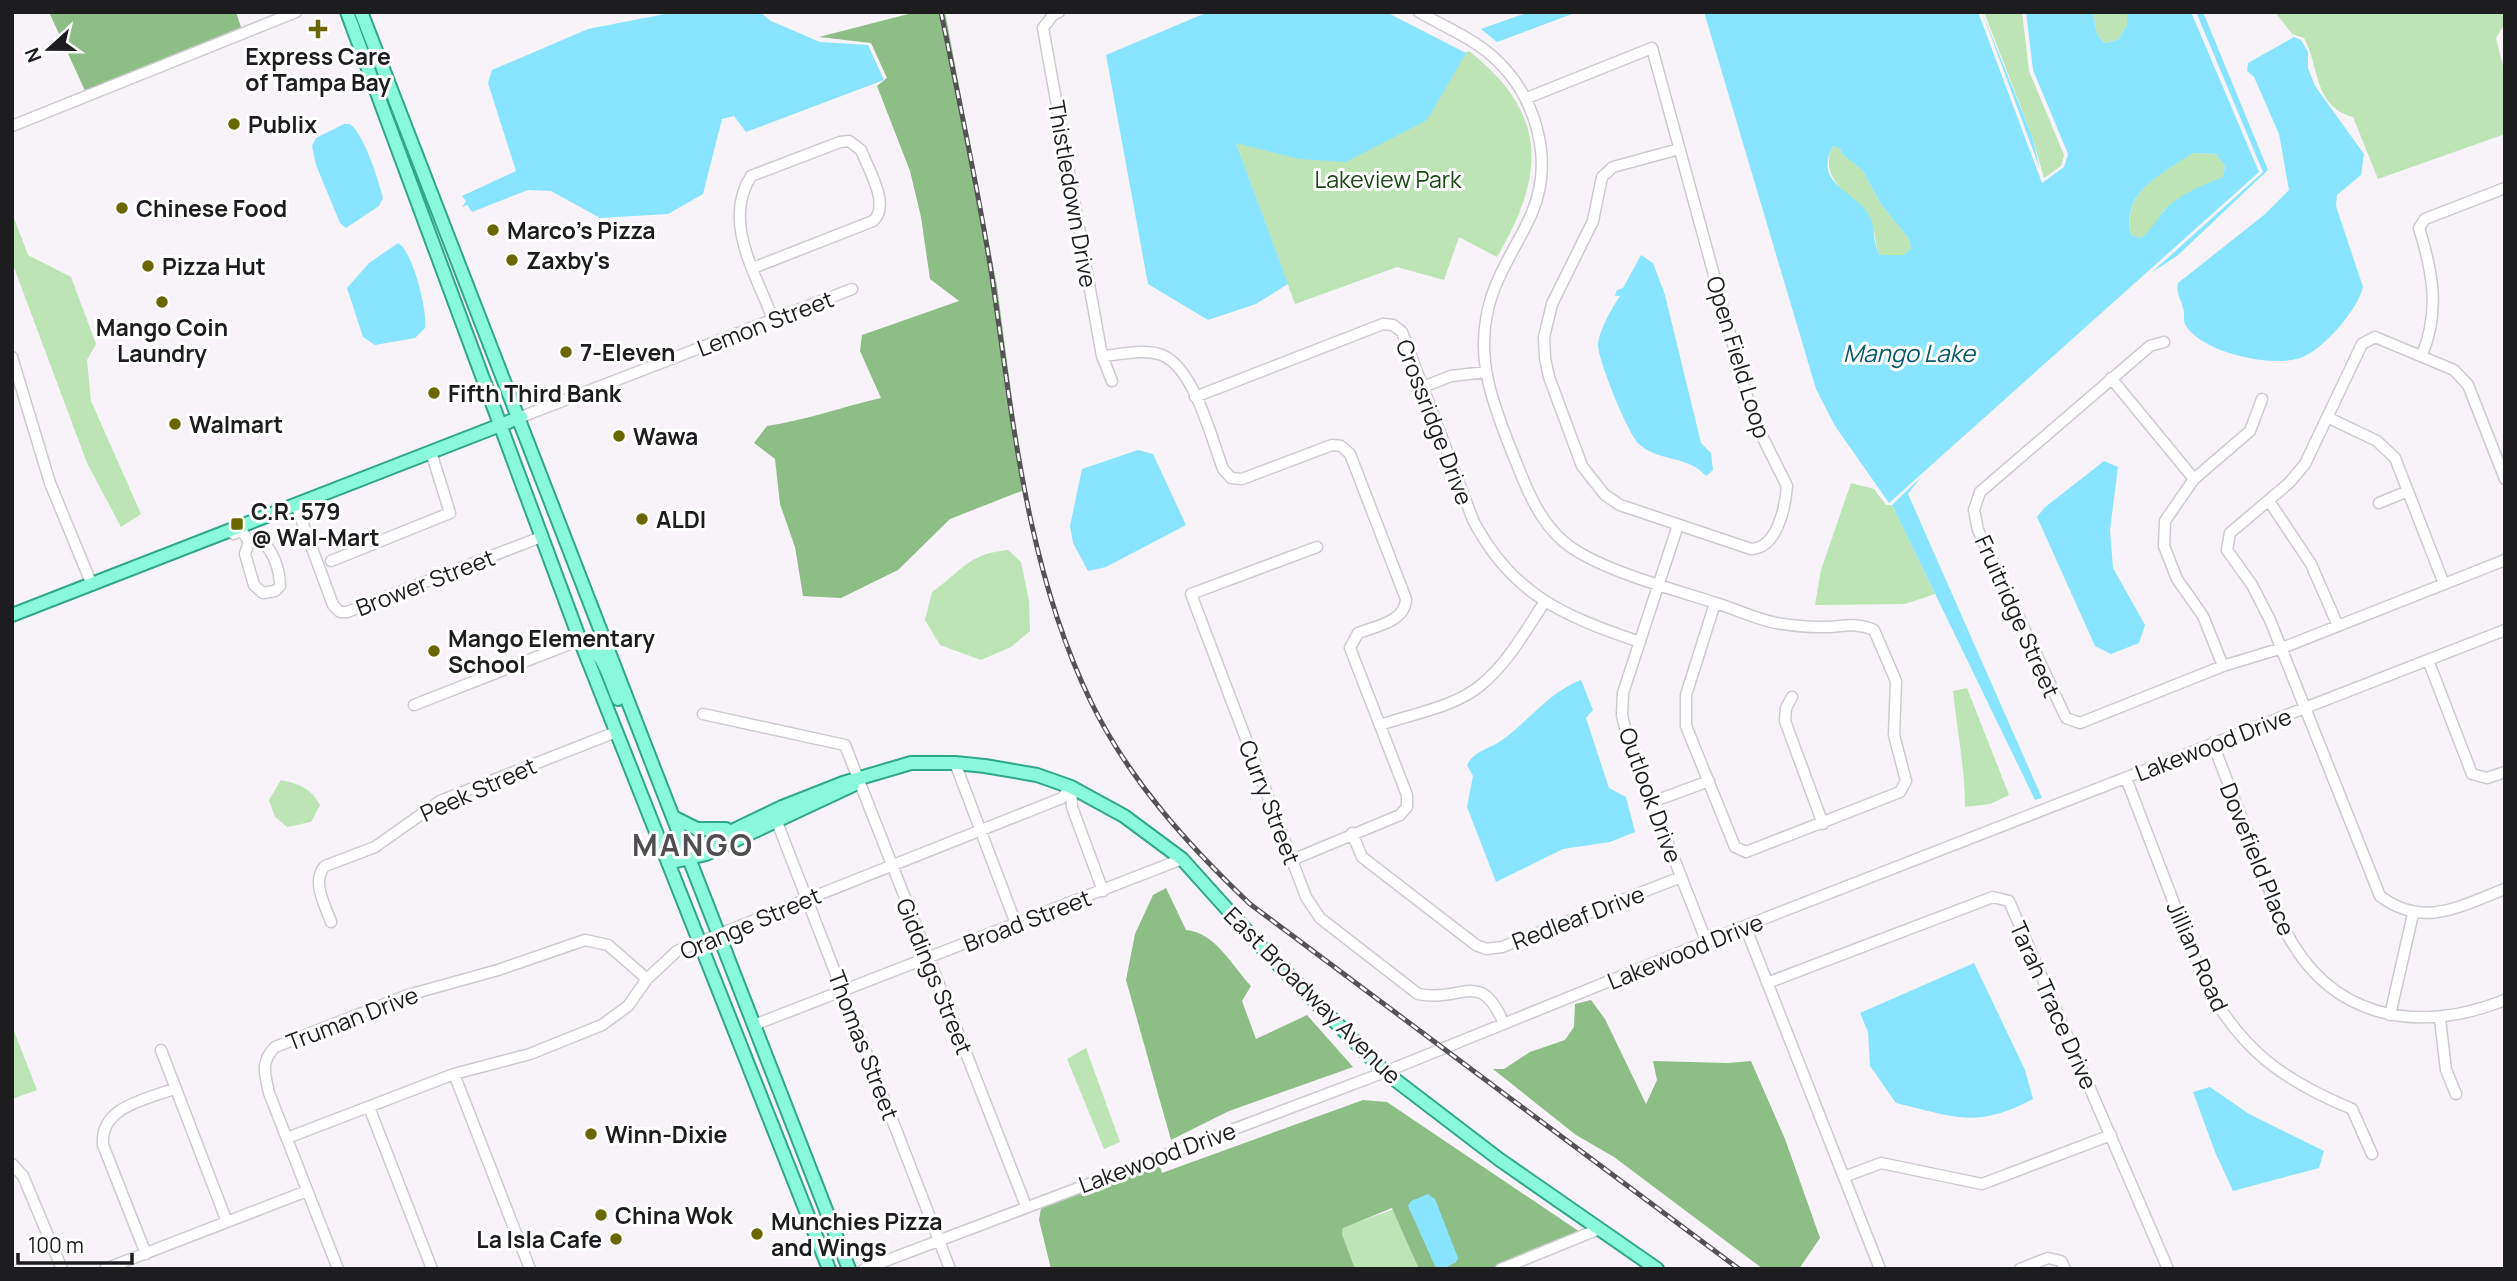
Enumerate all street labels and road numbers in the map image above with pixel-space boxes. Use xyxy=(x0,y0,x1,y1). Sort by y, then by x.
street label: Thistledown Drive xyxy=(1041,98,1105,290)
street label: Open Field Loop xyxy=(1699,272,1779,442)
street label: Lemon Street xyxy=(692,282,838,364)
street label: Crossridge Drive xyxy=(1389,335,1481,509)
street label: Fruitridge Street xyxy=(1968,530,2068,702)
street label: Brower Street xyxy=(351,541,499,623)
street label: Lakewood Drive xyxy=(2130,699,2296,789)
street label: Outlook Drive xyxy=(1612,723,1690,867)
street label: Curry Street xyxy=(1232,735,1308,869)
street label: Peek Street xyxy=(415,749,541,829)
street label: Dovefield Place xyxy=(2213,778,2303,940)
street label: Redleaf Drive xyxy=(1507,877,1649,957)
street label: Orange Street xyxy=(675,879,825,967)
street label: Broad Street xyxy=(959,881,1095,959)
street label: Giddings Street xyxy=(889,893,981,1059)
street label: Jillian Road xyxy=(2159,896,2237,1016)
street label: East Broadway Avenue xyxy=(1217,899,1409,1091)
street label: Lakewood Drive xyxy=(1602,905,1768,997)
street label: Tarah Trace Drive xyxy=(2003,916,2105,1094)
street label: Thomas Street xyxy=(821,966,907,1124)
street label: Truman Drive xyxy=(281,978,423,1058)
street label: Lakewood Drive xyxy=(1074,1114,1240,1200)

